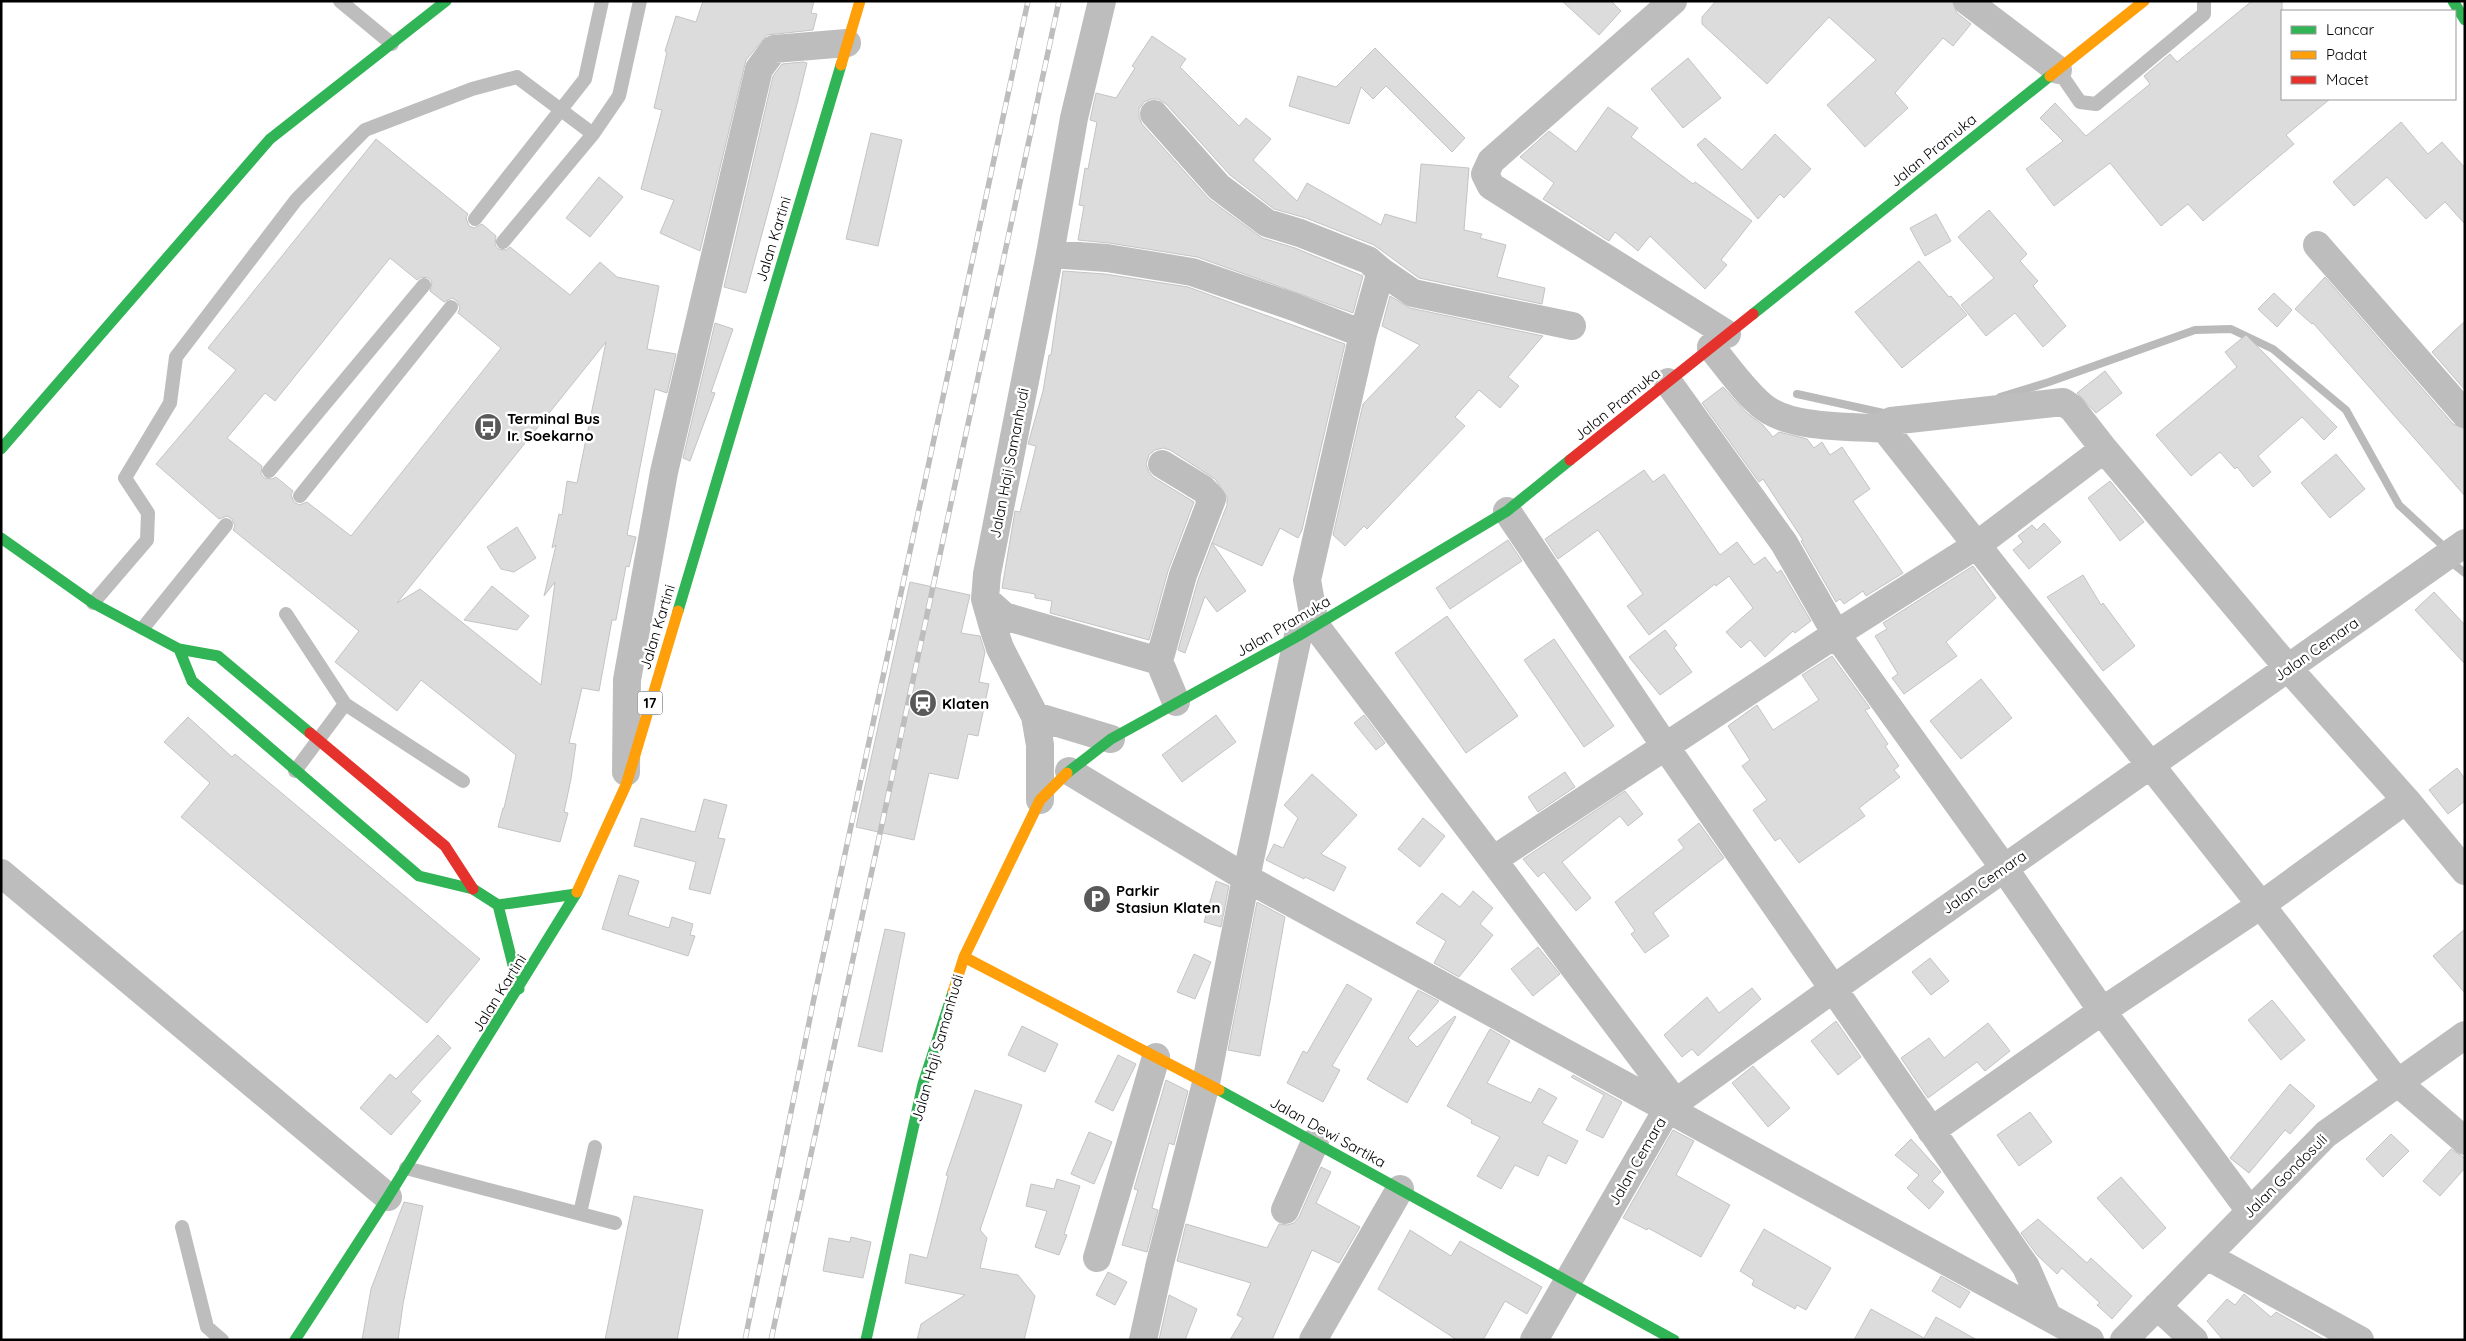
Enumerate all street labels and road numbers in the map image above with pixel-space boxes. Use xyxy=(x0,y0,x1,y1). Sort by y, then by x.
street label: Jalan Pramuka xyxy=(1886,109,1980,191)
street label: Jalan Kartini xyxy=(751,194,795,284)
street label: Jalan Pramuka xyxy=(1570,363,1664,445)
street label: Jalan Haji Samanhudi xyxy=(985,386,1033,540)
street label: Jalan Kartini xyxy=(635,582,679,672)
street label: Jalan Pramuka xyxy=(1232,591,1334,661)
street label: Jalan Cemara xyxy=(2270,613,2362,685)
road number: 17 xyxy=(638,691,662,714)
street label: Jalan Cemara xyxy=(1938,846,2030,918)
street label: Jalan Kartini xyxy=(468,951,530,1035)
street label: Jalan Haji Samanhudi xyxy=(907,972,967,1124)
street label: Jalan Dewi Sartika xyxy=(1267,1092,1389,1172)
street label: Jalan Cemara xyxy=(1604,1114,1670,1208)
street label: Jalan Gondosuli xyxy=(2239,1130,2331,1222)

